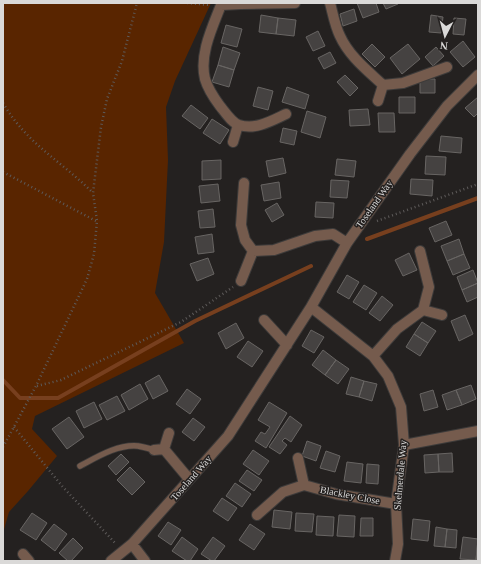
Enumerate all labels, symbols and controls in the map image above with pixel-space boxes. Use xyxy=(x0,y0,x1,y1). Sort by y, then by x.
north arrow xyxy=(425,16,465,56)
text: N xyxy=(439,40,449,52)
street label: Toseland Way xyxy=(353,178,395,230)
street label: Skelmerdale Way xyxy=(391,439,409,511)
street label: Toseland Way xyxy=(168,453,214,503)
street label: Blackley Close xyxy=(319,484,381,506)

